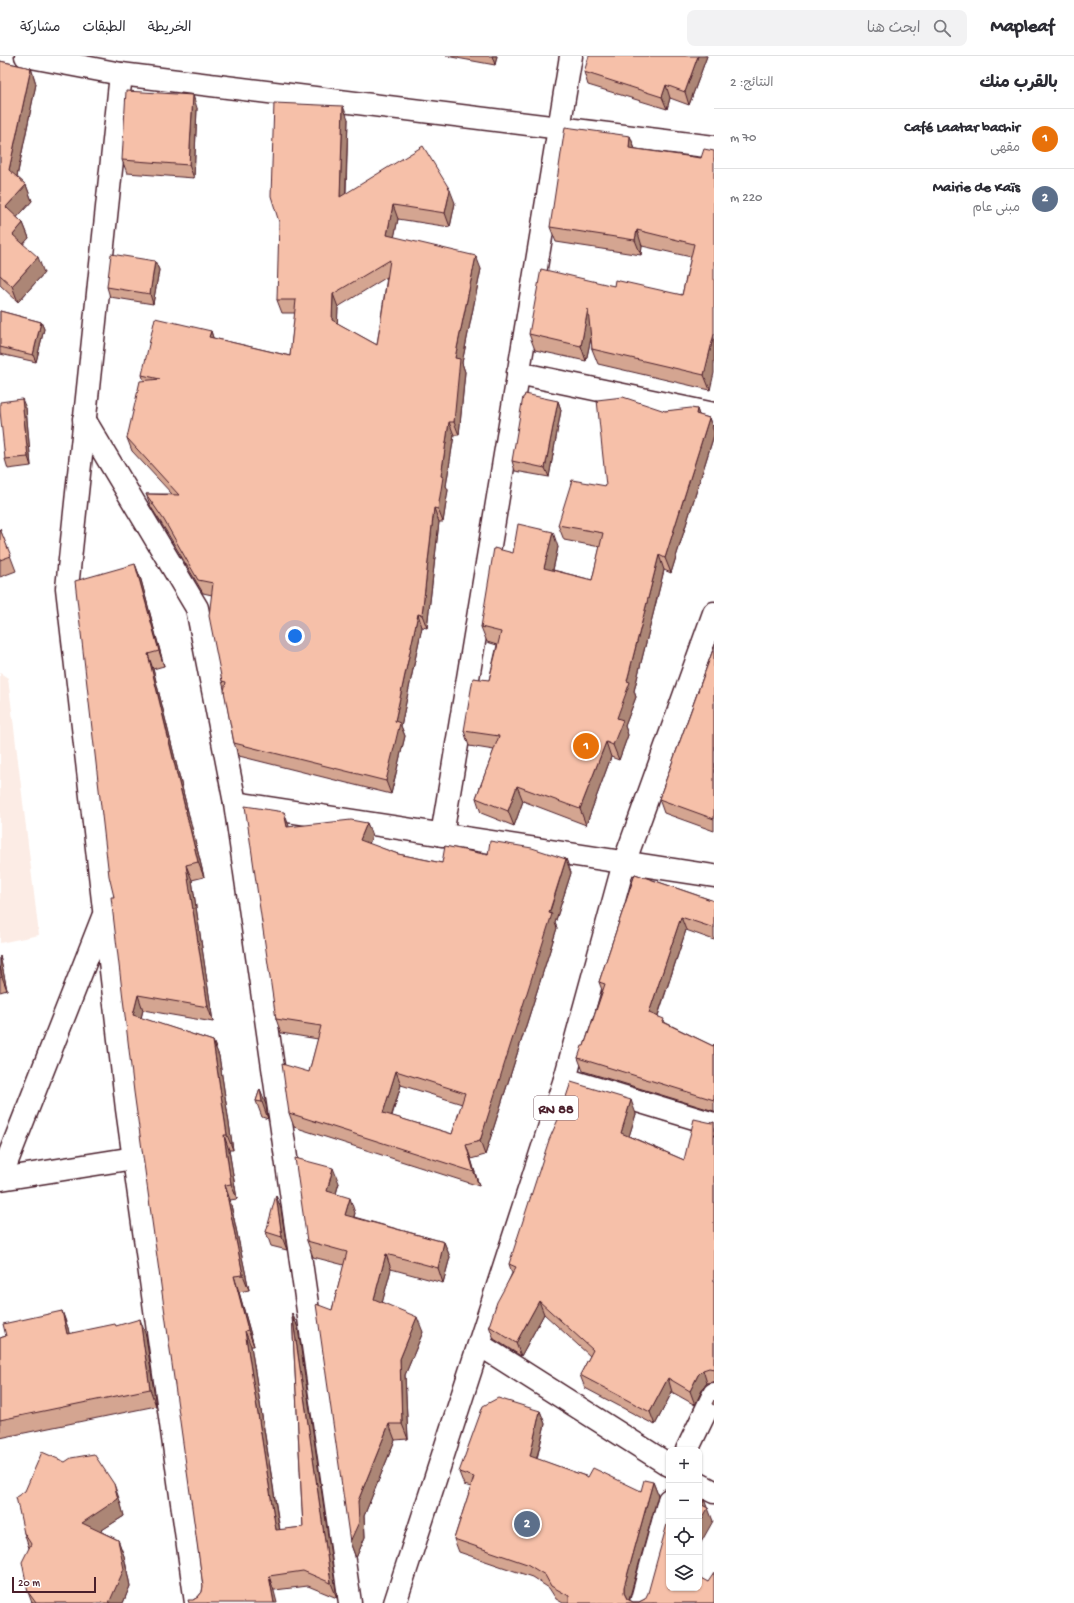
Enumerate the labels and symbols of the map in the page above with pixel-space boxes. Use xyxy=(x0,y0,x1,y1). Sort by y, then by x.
your location xyxy=(285,626,305,646)
pin: 1 xyxy=(573,731,599,761)
road number: RN 88 xyxy=(534,1096,578,1120)
pin: 2 xyxy=(514,1509,540,1539)
scale bar xyxy=(12,1575,96,1594)

